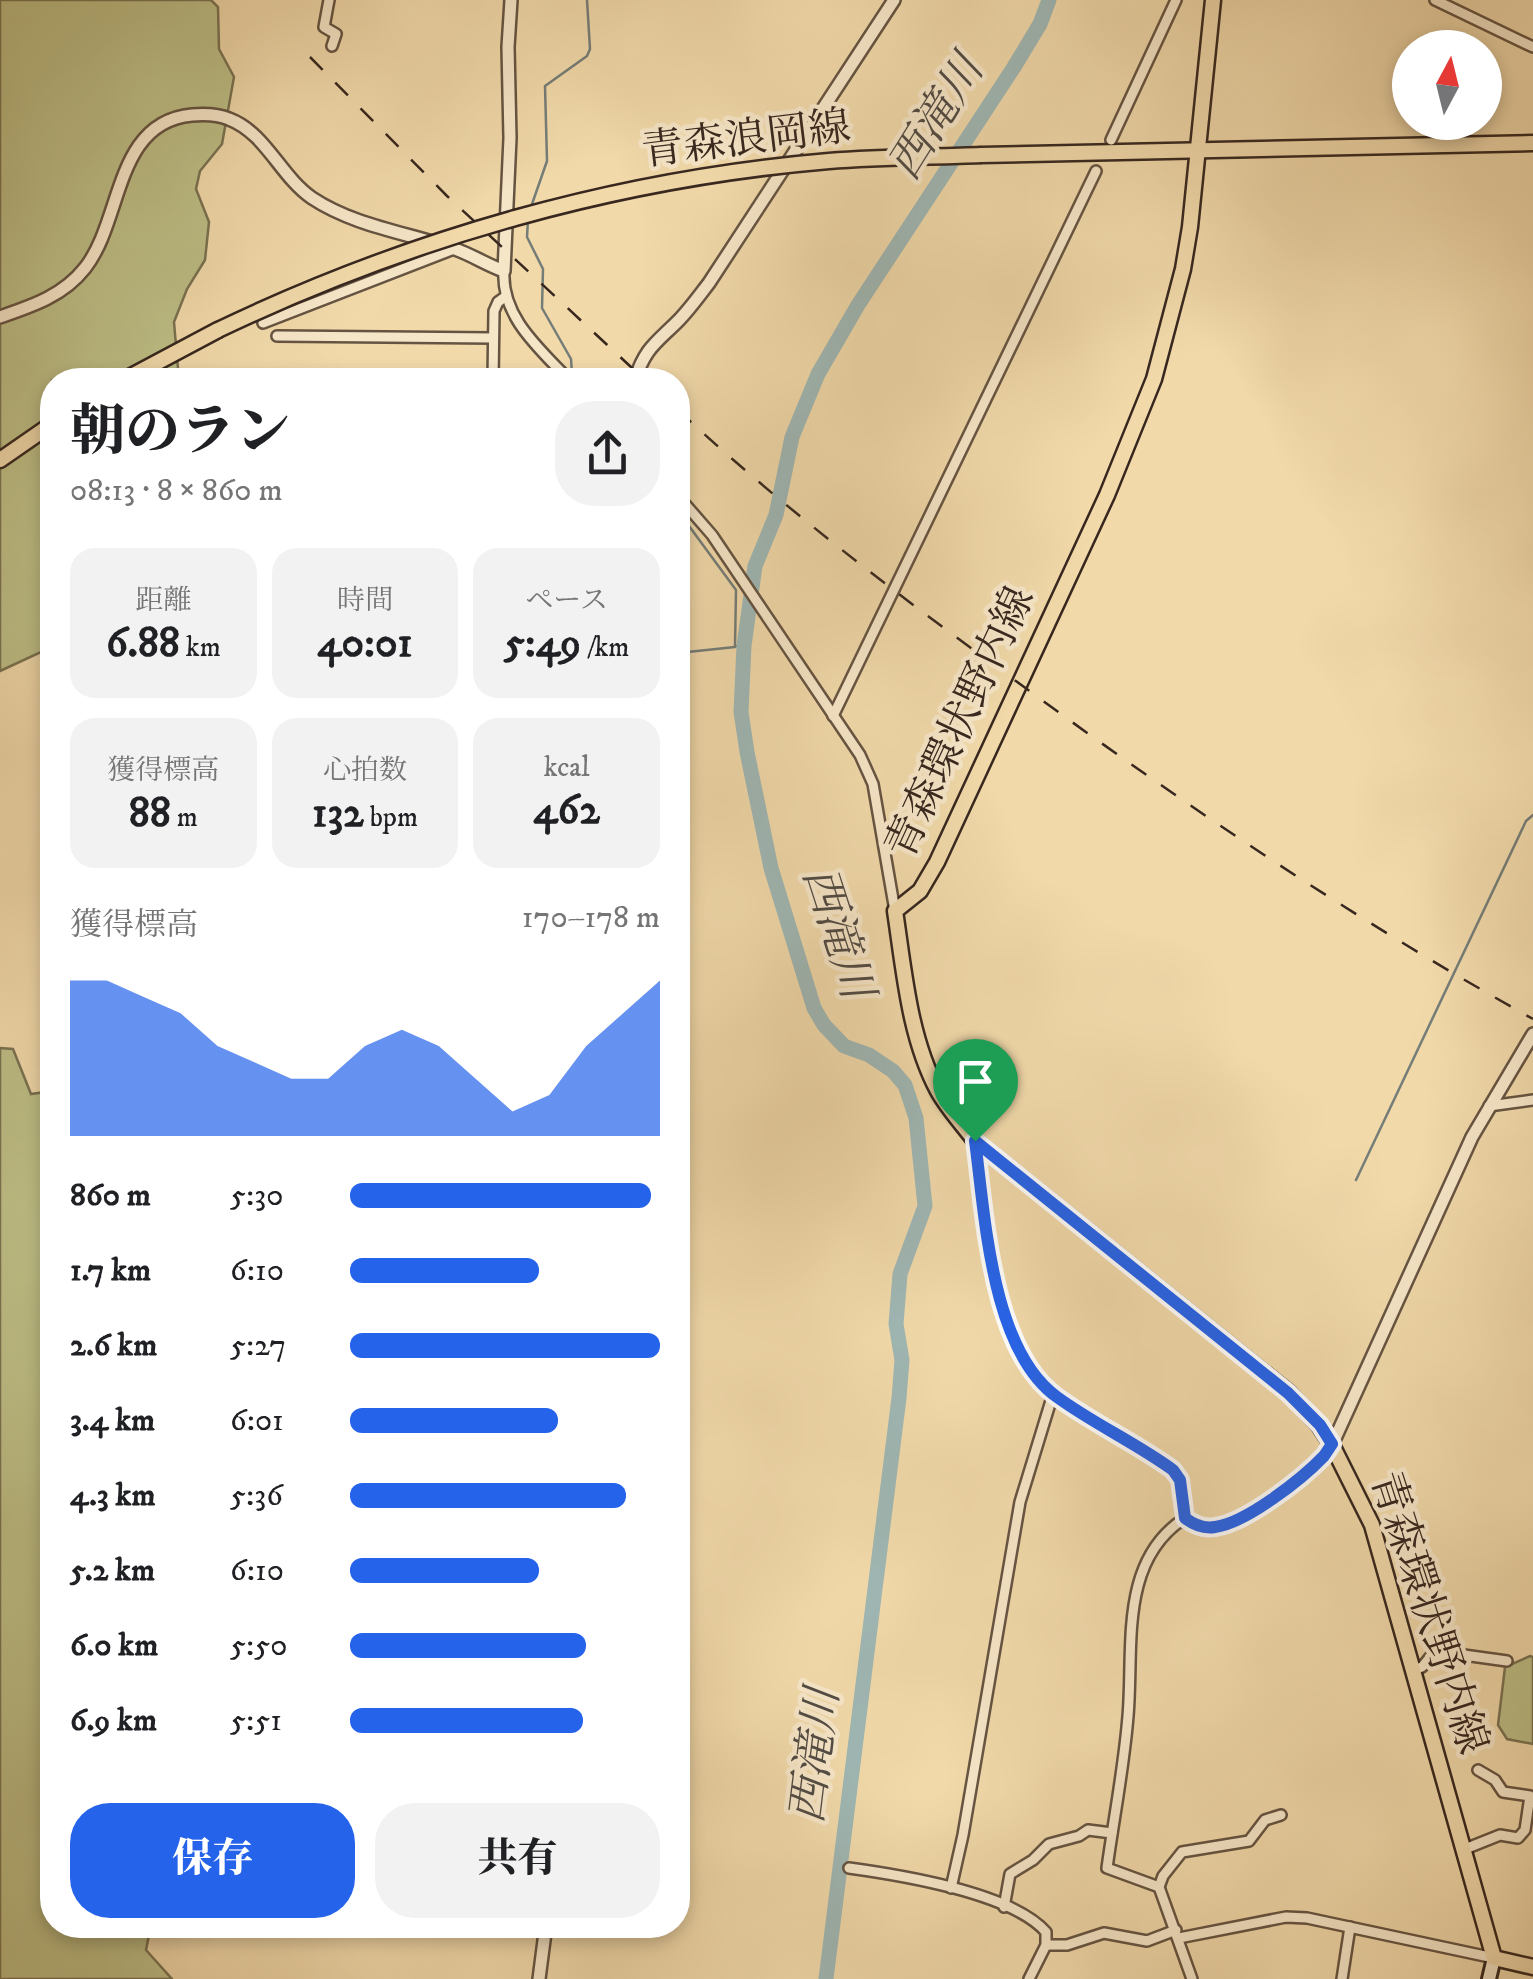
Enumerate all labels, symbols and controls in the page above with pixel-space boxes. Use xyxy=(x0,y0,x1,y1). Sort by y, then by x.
north arrow xyxy=(1392,30,1502,140)
map controls xyxy=(1392,30,1502,140)
water label: 西滝川 xyxy=(877,42,999,190)
street label: 青森浪岡線 xyxy=(639,101,853,179)
text: 朝のラン xyxy=(70,399,290,468)
button: share xyxy=(555,401,660,506)
text: 08:13 · 8 × 860 m xyxy=(70,471,282,511)
street label: 青森環状野内線 xyxy=(875,579,1047,867)
text: 距離 xyxy=(135,583,191,618)
text: 時間 xyxy=(337,583,393,618)
text: ペース xyxy=(525,583,608,618)
text: 6.88 xyxy=(106,618,180,670)
text: 40:01 xyxy=(317,618,413,670)
text: 5:49 xyxy=(504,618,581,670)
text: km xyxy=(180,630,221,665)
text: /km xyxy=(581,630,629,665)
text: kcal xyxy=(544,750,590,785)
text: 獲得標高 xyxy=(107,753,219,788)
text: 心拍数 xyxy=(323,753,407,788)
text: 462 xyxy=(533,785,600,837)
text: 88 xyxy=(129,788,171,840)
text: 132 xyxy=(312,788,364,840)
text: m xyxy=(171,800,198,835)
text: bpm xyxy=(364,800,418,835)
water label: 西滝川 xyxy=(790,860,886,1011)
text: 170–178 m xyxy=(522,898,660,938)
text: 獲得標高 xyxy=(70,906,198,946)
pin xyxy=(933,1039,1018,1142)
icon: arrive xyxy=(948,1054,1003,1109)
text: 860 m xyxy=(70,1176,151,1216)
text: 5:30 xyxy=(230,1176,283,1216)
text: 1.7 km xyxy=(70,1251,151,1291)
text: 6:10 xyxy=(230,1251,284,1291)
text: 2.6 km xyxy=(70,1326,157,1366)
text: 5:27 xyxy=(230,1326,286,1366)
text: 3.4 km xyxy=(70,1401,155,1441)
text: 6:01 xyxy=(230,1401,284,1441)
street label: 青森環状野内線 xyxy=(1358,1465,1498,1761)
text: 4.3 km xyxy=(70,1476,155,1516)
text: 5:36 xyxy=(230,1476,283,1516)
text: 5.2 km xyxy=(70,1551,155,1591)
text: 6:10 xyxy=(230,1551,284,1591)
text: 6.0 km xyxy=(70,1626,158,1666)
text: 5:50 xyxy=(230,1626,287,1666)
water label: 西滝川 xyxy=(780,1681,853,1826)
text: 6.9 km xyxy=(70,1701,157,1741)
text: 5:51 xyxy=(230,1701,282,1741)
button: 保存 xyxy=(70,1803,355,1918)
button: 共有 xyxy=(375,1803,660,1918)

